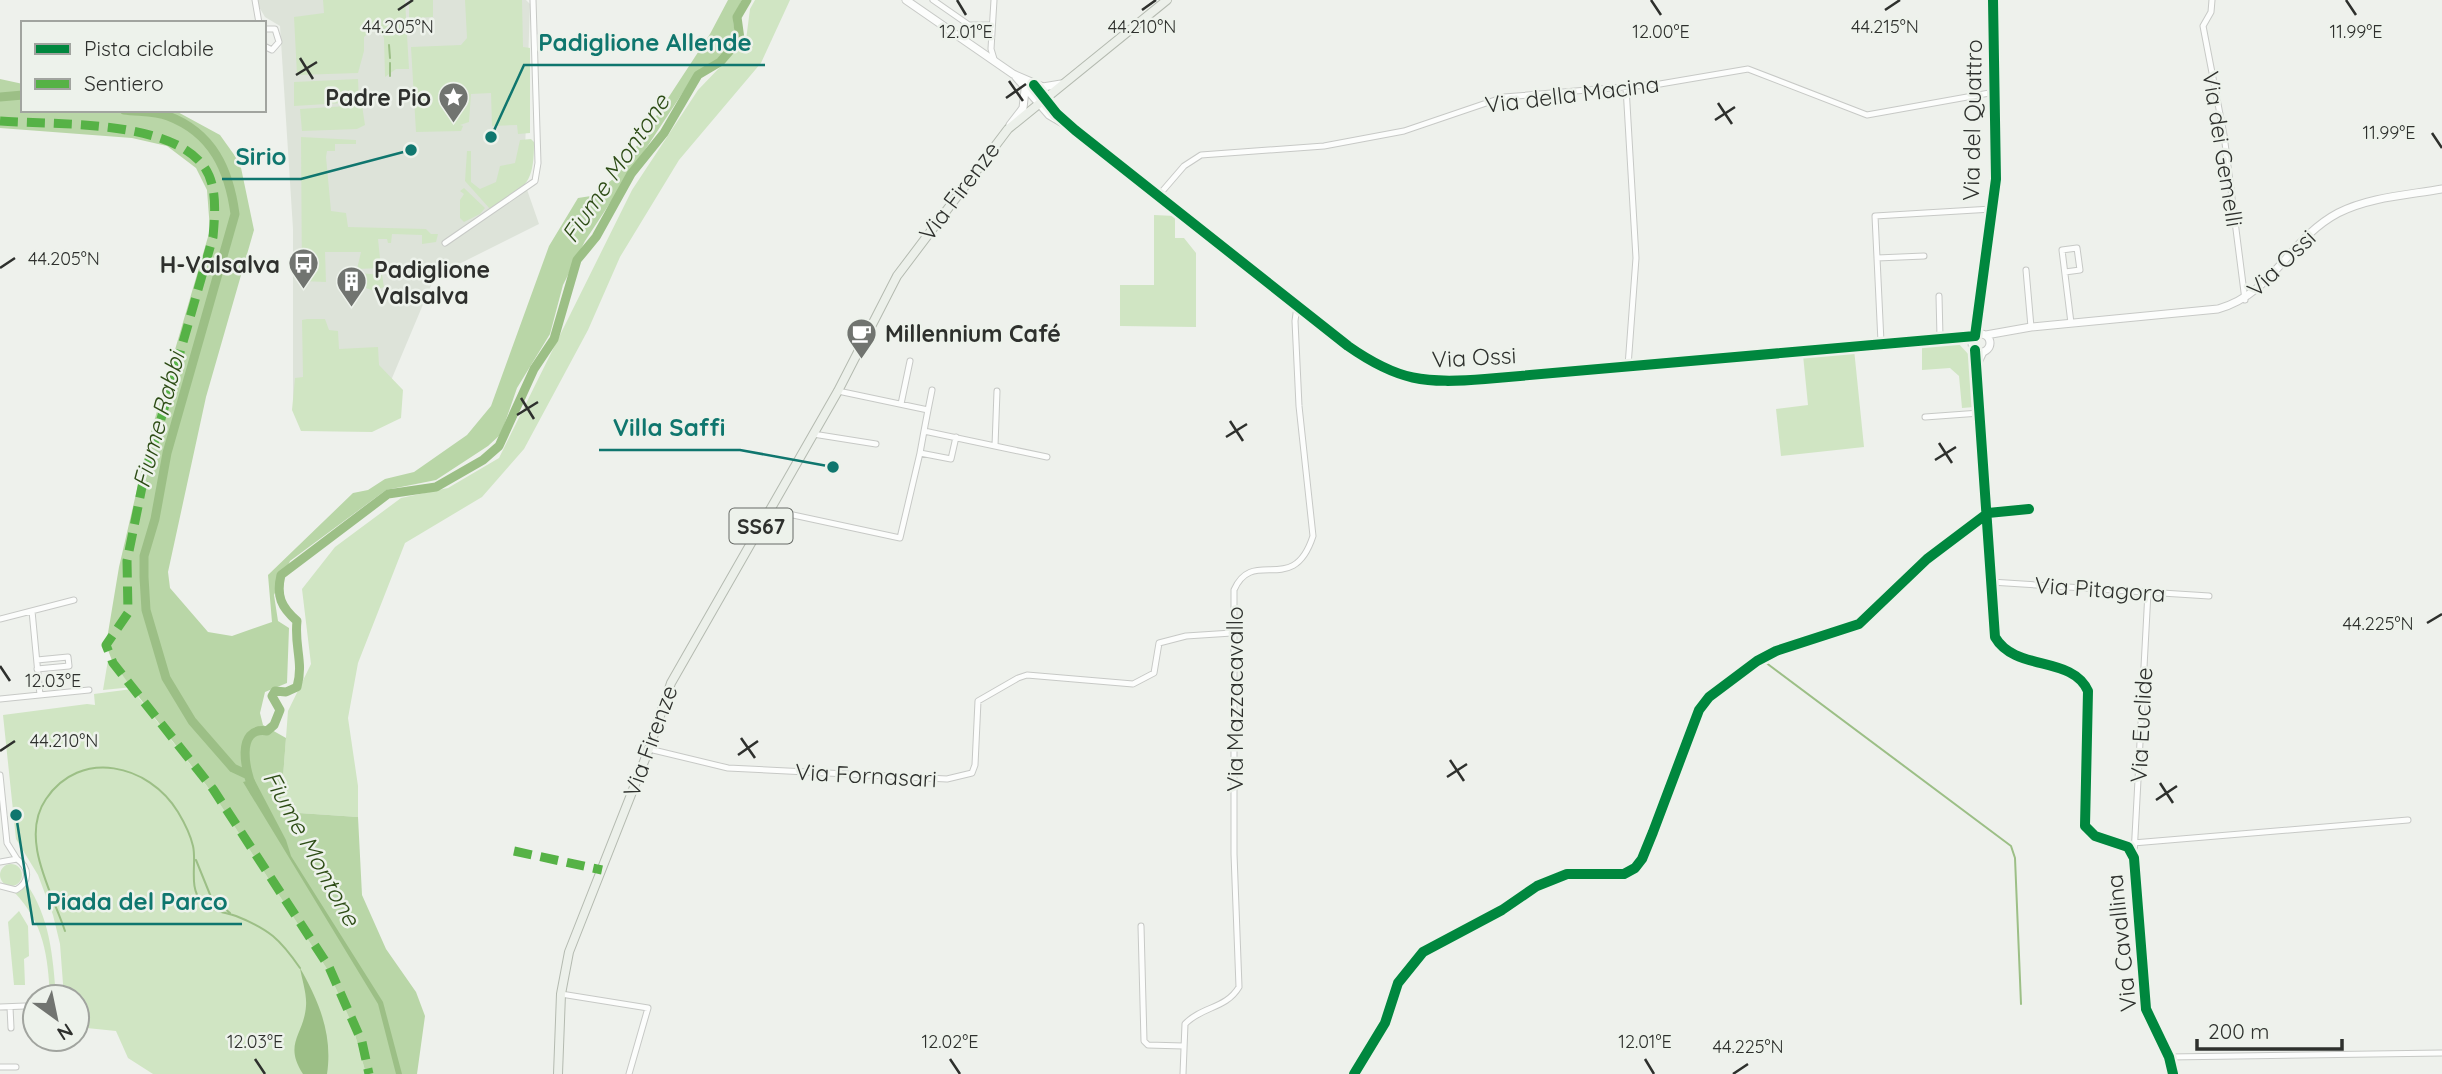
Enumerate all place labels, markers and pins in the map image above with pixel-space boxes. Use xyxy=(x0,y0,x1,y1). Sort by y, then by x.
callout: Padiglione Allende xyxy=(524,20,765,65)
place icon: Padre Pio xyxy=(437,80,471,124)
place label: Padre Pio xyxy=(325,83,431,112)
callout: Sirio xyxy=(222,134,301,179)
bus stop icon: H-Valsalva xyxy=(286,247,320,291)
place label: H-Valsalva xyxy=(160,250,280,279)
place label: Padiglione Valsalva xyxy=(374,255,490,310)
building icon: Padiglione Valsalva xyxy=(334,265,368,309)
cafe icon: Millennium Café xyxy=(845,316,879,360)
place label: Millennium Café xyxy=(885,319,1061,348)
callout: Villa Saffi xyxy=(599,405,740,450)
callout: Piada del Parco xyxy=(33,879,242,924)

